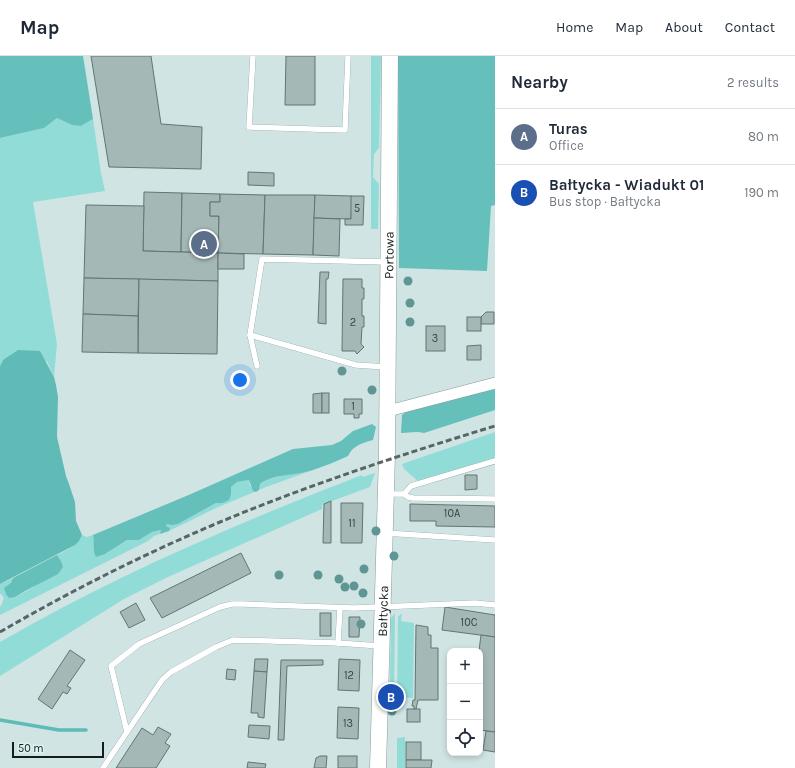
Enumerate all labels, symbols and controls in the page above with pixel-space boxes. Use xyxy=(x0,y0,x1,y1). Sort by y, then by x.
text: Map xyxy=(20,17,59,39)
text: Home xyxy=(556,19,593,36)
text: Map xyxy=(615,19,643,36)
text: About xyxy=(665,19,703,36)
text: Contact xyxy=(725,19,775,36)
text: Nearby xyxy=(511,72,568,92)
text: 2 results xyxy=(727,75,779,90)
text: Turas xyxy=(549,120,588,138)
text: A xyxy=(520,129,528,144)
text: 80 m xyxy=(748,129,779,144)
text: Office xyxy=(549,138,584,153)
text: Bałtycka - Wiadukt 01 xyxy=(549,176,704,194)
text: B xyxy=(520,185,528,200)
text: 190 m xyxy=(744,185,779,200)
text: Bus stop · Bałtycka xyxy=(549,194,661,209)
house number: 5 xyxy=(354,202,360,215)
pin: A xyxy=(191,229,217,259)
street label: Portowa xyxy=(381,231,396,279)
house number: 2 xyxy=(350,316,356,329)
house number: 3 xyxy=(432,332,438,345)
your location xyxy=(230,370,250,390)
house number: 1 xyxy=(351,400,355,413)
house number: 10A xyxy=(444,507,461,520)
house number: 11 xyxy=(348,517,356,530)
street label: Bałtycka xyxy=(374,585,391,637)
house number: 10C xyxy=(461,616,478,629)
map controls xyxy=(447,648,483,756)
button: + xyxy=(447,648,483,684)
house number: 12 xyxy=(344,669,354,682)
pin: B xyxy=(378,682,404,712)
button: − xyxy=(447,684,483,720)
house number: 13 xyxy=(343,717,353,730)
button: locate xyxy=(447,720,483,756)
scale bar xyxy=(12,740,104,759)
text: 50 m xyxy=(18,742,44,755)

